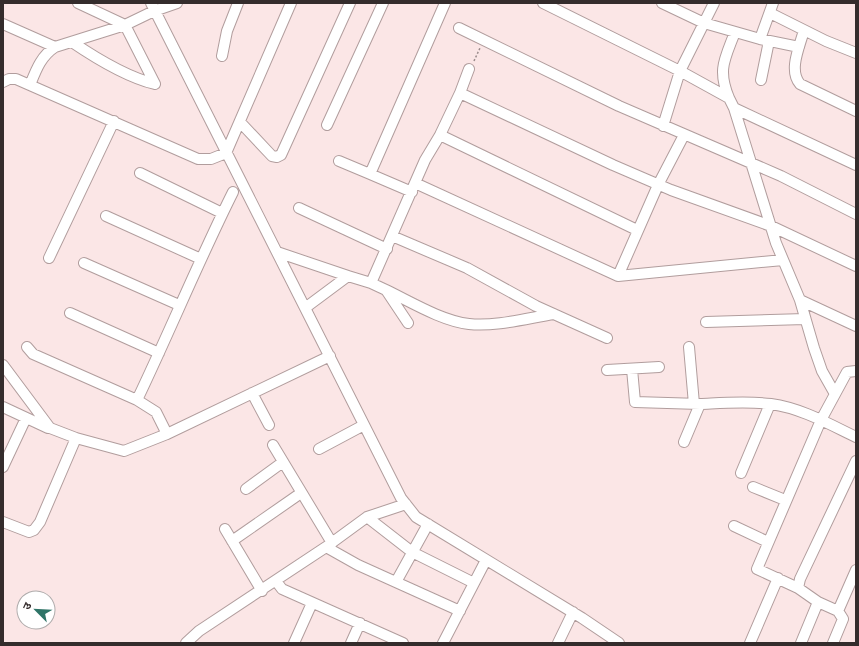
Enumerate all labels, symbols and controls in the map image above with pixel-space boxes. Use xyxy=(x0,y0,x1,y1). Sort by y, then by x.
north arrow xyxy=(16,590,56,630)
text: उ xyxy=(20,600,35,612)

